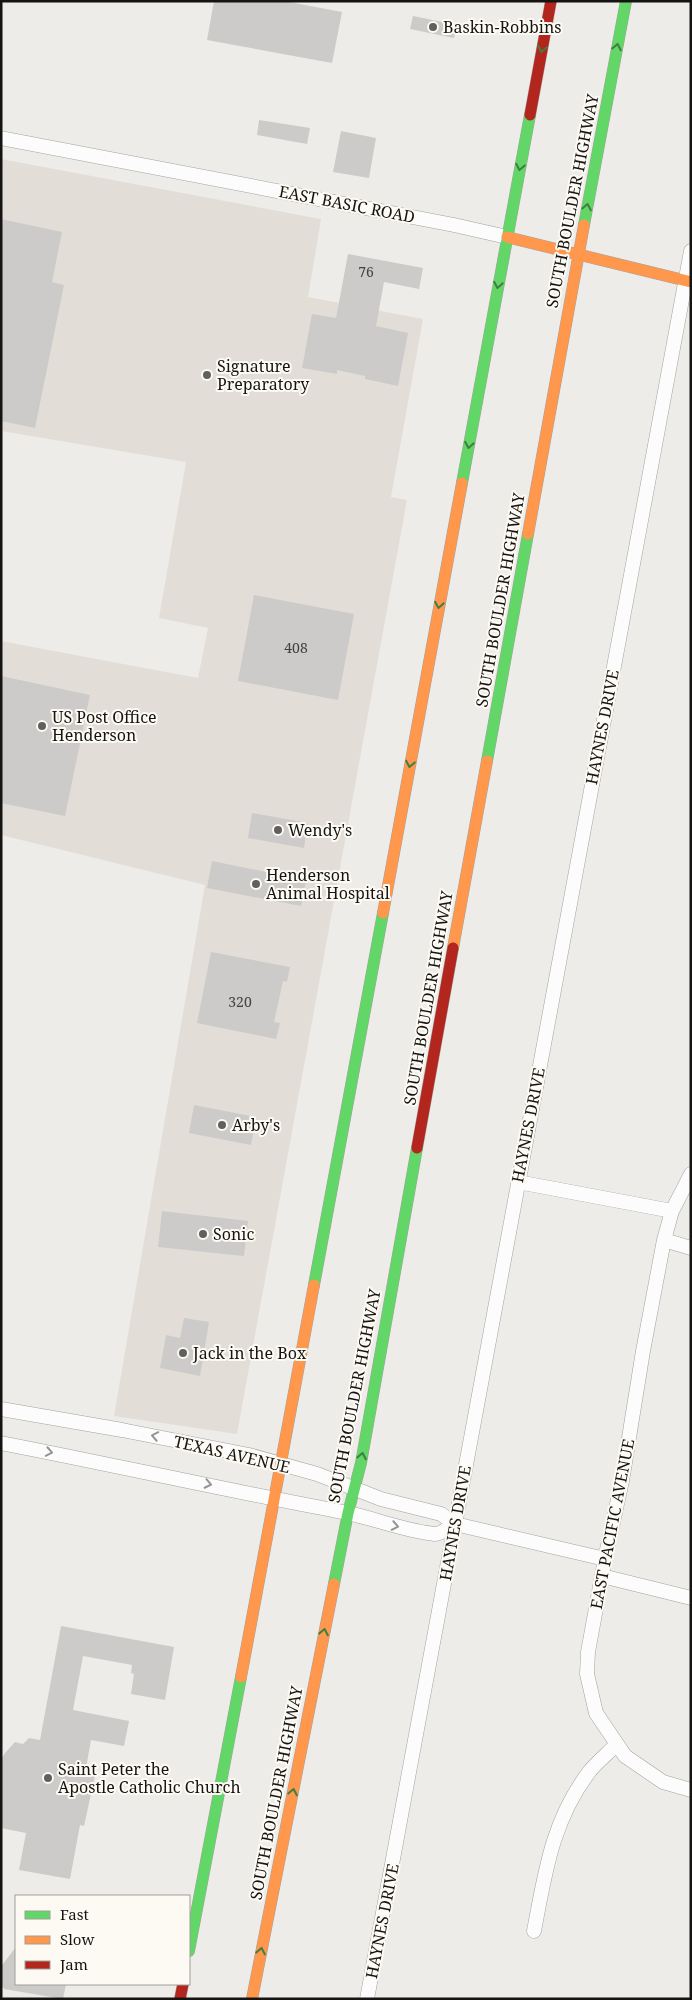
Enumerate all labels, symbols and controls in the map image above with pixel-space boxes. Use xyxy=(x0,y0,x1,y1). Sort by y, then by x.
place label: Baskin-Robbins xyxy=(443,16,561,38)
marker: Baskin-Robbins xyxy=(427,21,439,33)
one-way arrow xyxy=(612,42,622,51)
one-way arrow xyxy=(538,45,548,54)
street label: SOUTH BOULDER HIGHWAY xyxy=(540,91,604,310)
one-way arrow xyxy=(516,162,526,171)
street label: EAST BASIC ROAD xyxy=(277,180,417,228)
one-way arrow xyxy=(582,202,592,211)
house number: 76 xyxy=(358,262,374,281)
one-way arrow xyxy=(494,281,504,289)
place label: Signature Preparatory xyxy=(217,355,310,395)
marker: Signature Preparatory xyxy=(201,369,213,381)
one-way arrow xyxy=(464,440,474,449)
street label: SOUTH BOULDER HIGHWAY xyxy=(470,490,530,709)
one-way arrow xyxy=(435,600,445,609)
house number: 408 xyxy=(284,638,308,657)
street label: HAYNES DRIVE xyxy=(580,668,624,786)
place label: US Post Office Henderson xyxy=(52,706,157,746)
marker: US Post Office Henderson xyxy=(36,720,48,732)
one-way arrow xyxy=(405,760,415,769)
place label: Wendy's xyxy=(288,819,352,841)
marker: Wendy's xyxy=(272,824,284,836)
place label: Henderson Animal Hospital xyxy=(266,864,390,904)
marker: Henderson Animal Hospital xyxy=(250,878,262,890)
street label: SOUTH BOULDER HIGHWAY xyxy=(398,888,458,1107)
house number: 320 xyxy=(228,992,252,1011)
street label: HAYNES DRIVE xyxy=(506,1066,550,1184)
place label: Arby's xyxy=(232,1114,280,1136)
marker: Arby's xyxy=(216,1119,228,1131)
place label: Sonic xyxy=(213,1223,254,1245)
marker: Sonic xyxy=(197,1228,209,1240)
street label: SOUTH BOULDER HIGHWAY xyxy=(322,1286,386,1505)
place label: Jack in the Box xyxy=(192,1342,307,1364)
marker: Jack in the Box xyxy=(177,1347,189,1359)
street label: TEXAS AVENUE xyxy=(172,1430,292,1478)
one-way arrow xyxy=(151,1432,160,1442)
street label: EAST PACIFIC AVENUE xyxy=(585,1437,639,1611)
one-way arrow xyxy=(45,1446,54,1457)
one-way arrow xyxy=(356,1452,367,1461)
street label: HAYNES DRIVE xyxy=(434,1464,476,1582)
one-way arrow xyxy=(204,1478,213,1489)
one-way arrow xyxy=(390,1520,399,1530)
one-way arrow xyxy=(319,1628,329,1636)
street label: SOUTH BOULDER HIGHWAY xyxy=(244,1683,308,1902)
place label: Saint Peter the Apostle Catholic Church xyxy=(58,1758,241,1798)
marker: Saint Peter the Apostle Catholic Church xyxy=(42,1772,54,1784)
one-way arrow xyxy=(287,1787,298,1796)
street label: HAYNES DRIVE xyxy=(360,1862,404,1980)
legend xyxy=(15,1895,190,1985)
text: Fast xyxy=(60,1904,89,1924)
text: Slow xyxy=(60,1929,94,1949)
one-way arrow xyxy=(256,1947,266,1955)
text: Jam xyxy=(59,1954,88,1974)

